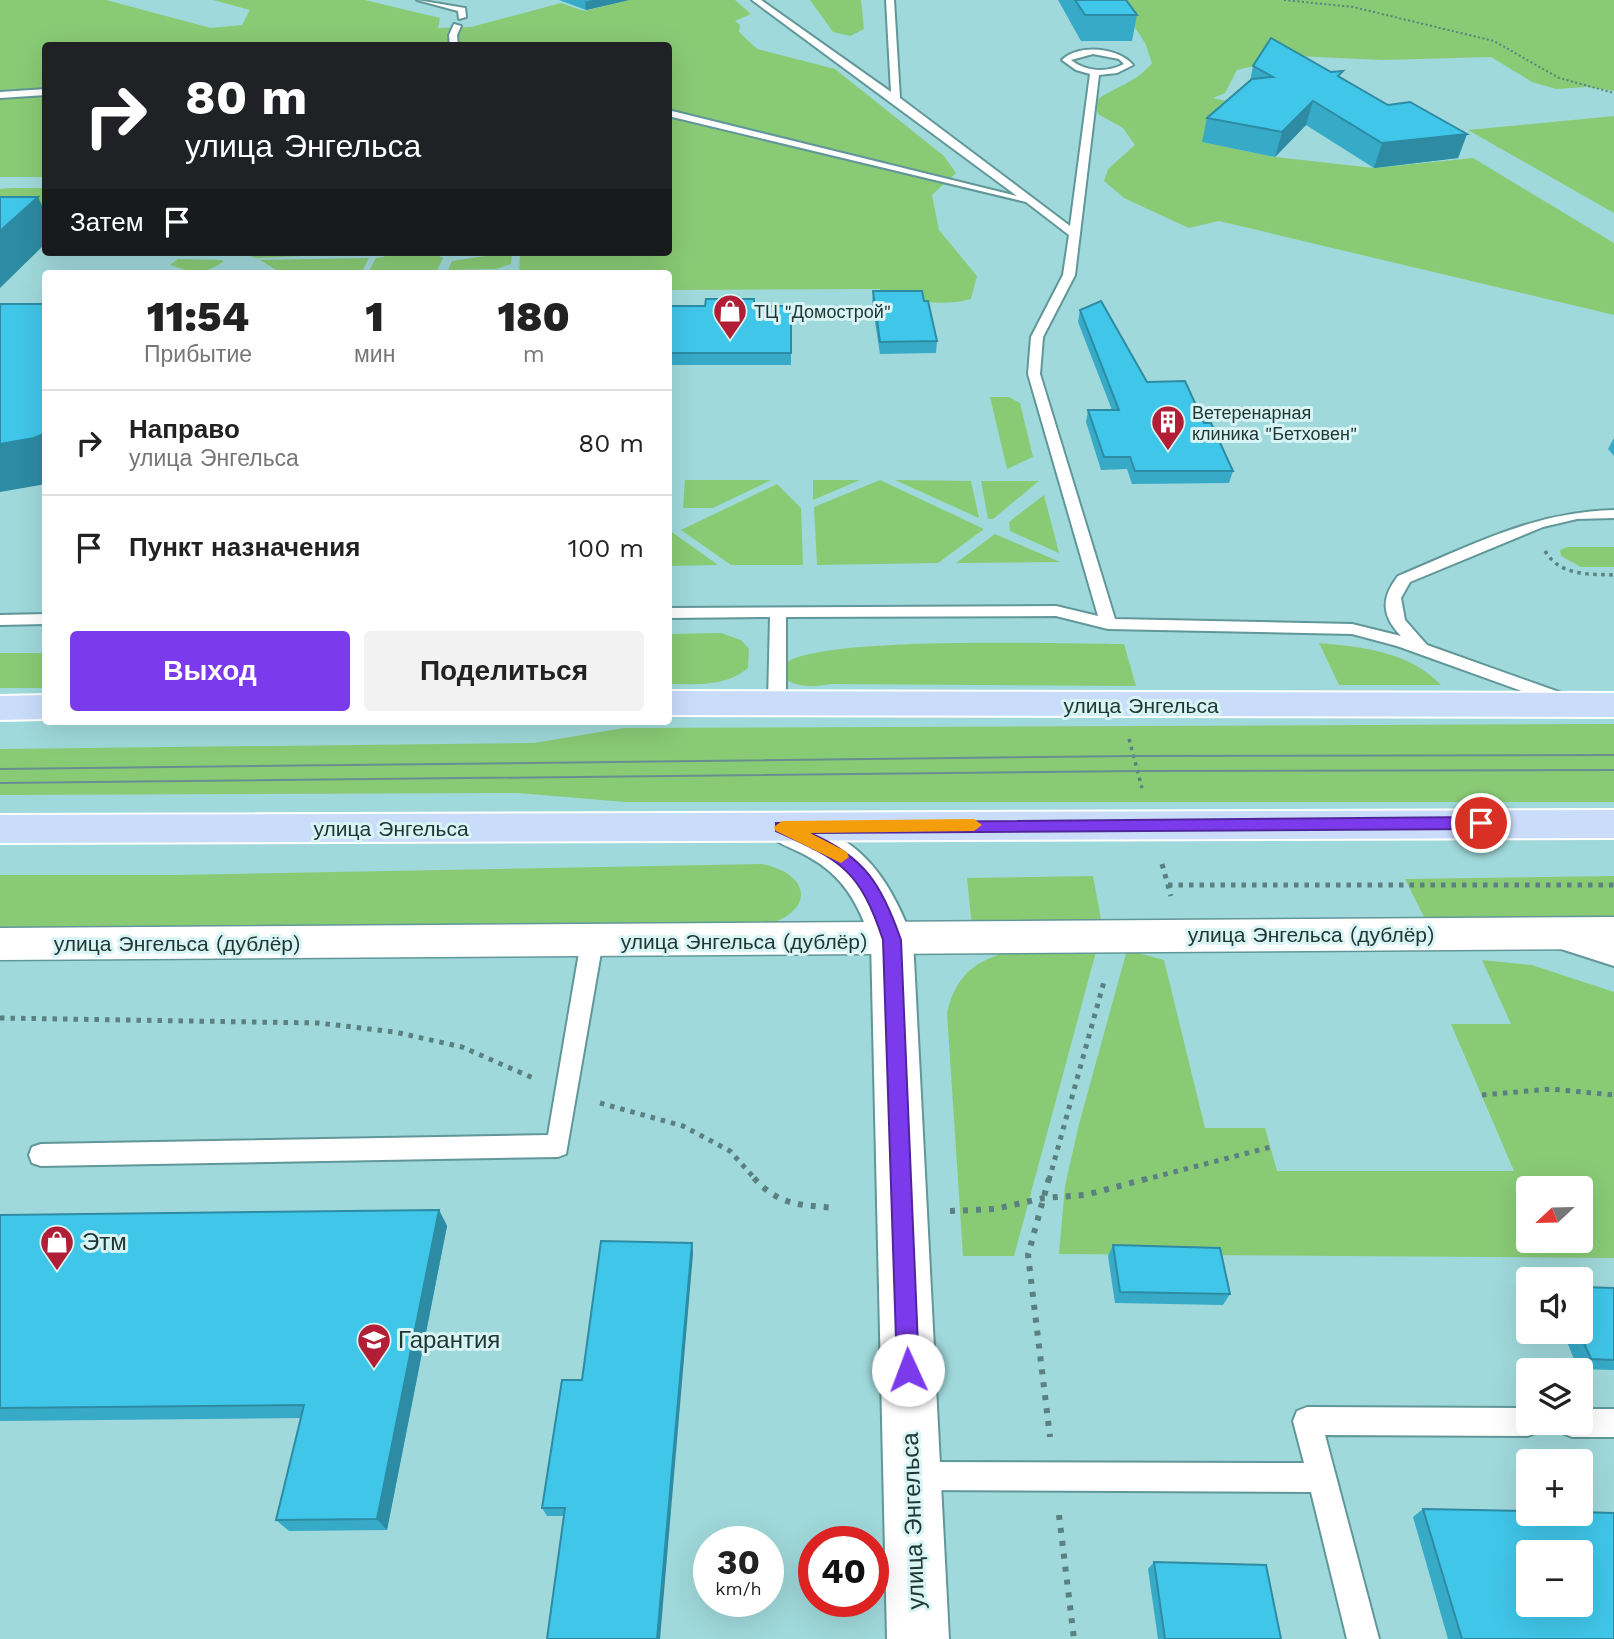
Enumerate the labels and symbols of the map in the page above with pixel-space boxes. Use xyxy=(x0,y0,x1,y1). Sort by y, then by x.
shop icon: ТЦ "Домострой" xyxy=(711,292,749,341)
place label: ТЦ "Домострой" xyxy=(754,301,891,322)
place label: Ветеренарная клиника "Бетховен" xyxy=(1192,402,1357,444)
building icon: Ветеренарная клиника "Бетховен" xyxy=(1149,403,1187,452)
street label: улица Энгельса xyxy=(1063,693,1219,718)
pin xyxy=(1451,793,1511,853)
street label: улица Энгельса xyxy=(313,816,469,841)
street label: улица Энгельса (дублёр) xyxy=(1188,922,1434,947)
street label: улица Энгельса (дублёр) xyxy=(621,929,867,954)
street label: улица Энгельса (дублёр) xyxy=(54,931,300,956)
north arrow xyxy=(1516,1176,1592,1253)
shop icon: Этм xyxy=(38,1223,76,1272)
place label: Этм xyxy=(82,1228,127,1256)
school or university icon: Гарантия xyxy=(355,1321,393,1370)
place label: Гарантия xyxy=(398,1326,500,1354)
position arrow xyxy=(871,1333,945,1407)
street label: улица Энгельса xyxy=(896,1431,930,1610)
speed limit sign: 40 xyxy=(798,1526,889,1617)

